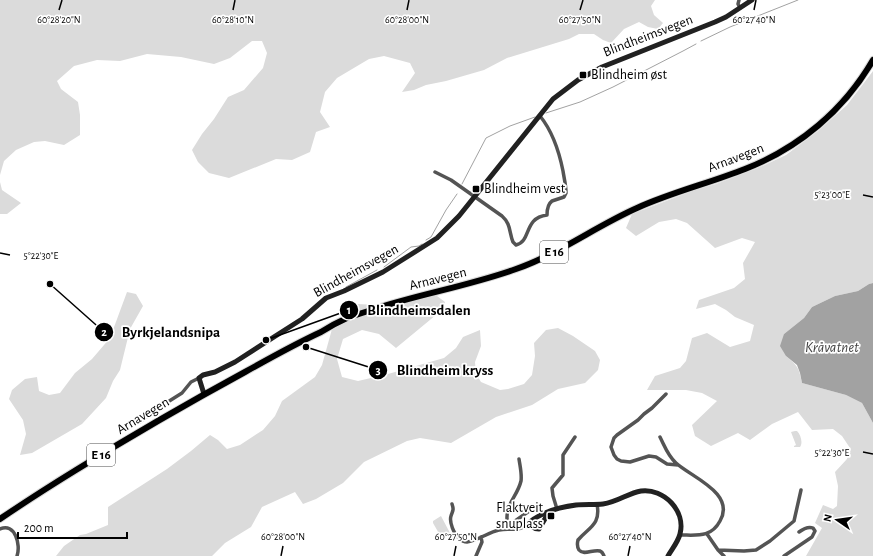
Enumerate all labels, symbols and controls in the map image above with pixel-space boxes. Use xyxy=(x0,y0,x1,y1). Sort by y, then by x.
street label: Blindheimsvegen xyxy=(601,12,695,60)
text: 60°28'20"N xyxy=(37,15,81,25)
text: 60°28'10"N xyxy=(212,15,254,25)
text: 60°28'00"N xyxy=(385,15,429,25)
text: 60°27'50"N xyxy=(559,15,601,25)
text: 60°27'40"N xyxy=(732,15,776,25)
place label: Blindheim øst xyxy=(591,68,668,82)
marker: Blindheim øst xyxy=(578,70,588,80)
street label: Arnavegen xyxy=(706,141,766,175)
place label: Blindheim vest xyxy=(484,182,566,196)
marker: Blindheim vest xyxy=(471,184,481,194)
text: 5°23'00"E xyxy=(814,190,850,200)
road number: E 16 xyxy=(540,241,568,263)
street label: Blindheimsvegen xyxy=(311,242,401,300)
text: 5°22'30"E xyxy=(24,251,59,261)
street label: Arnavegen xyxy=(408,265,468,293)
callout: Blindheimsdalen xyxy=(339,296,479,323)
text: Blindheimsdalen xyxy=(367,303,471,318)
text: 1 xyxy=(347,304,351,316)
callout: Byrkjelandsnipa xyxy=(94,318,229,345)
text: Byrkjelandsnipa xyxy=(122,325,220,340)
text: 2 xyxy=(101,326,107,338)
water label: Kråvatnet xyxy=(805,340,859,355)
callout: Blindheim kryss xyxy=(368,357,501,384)
text: Blindheim kryss xyxy=(397,363,494,378)
text: 3 xyxy=(375,364,381,376)
street label: Arnavegen xyxy=(114,395,172,437)
road number: E 16 xyxy=(87,444,115,466)
text: 5°22'30"E xyxy=(815,448,850,458)
north arrow xyxy=(817,500,857,540)
place label: Flaktveit snuplass xyxy=(496,501,544,531)
marker: Flaktveit snuplass xyxy=(546,511,556,521)
text: N xyxy=(822,513,834,523)
scale bar xyxy=(18,514,127,540)
text: 200 m xyxy=(24,522,54,534)
text: 60°28'00"N xyxy=(261,532,305,542)
text: 60°27'50"N xyxy=(435,532,477,542)
text: 60°27'40"N xyxy=(608,532,652,542)

